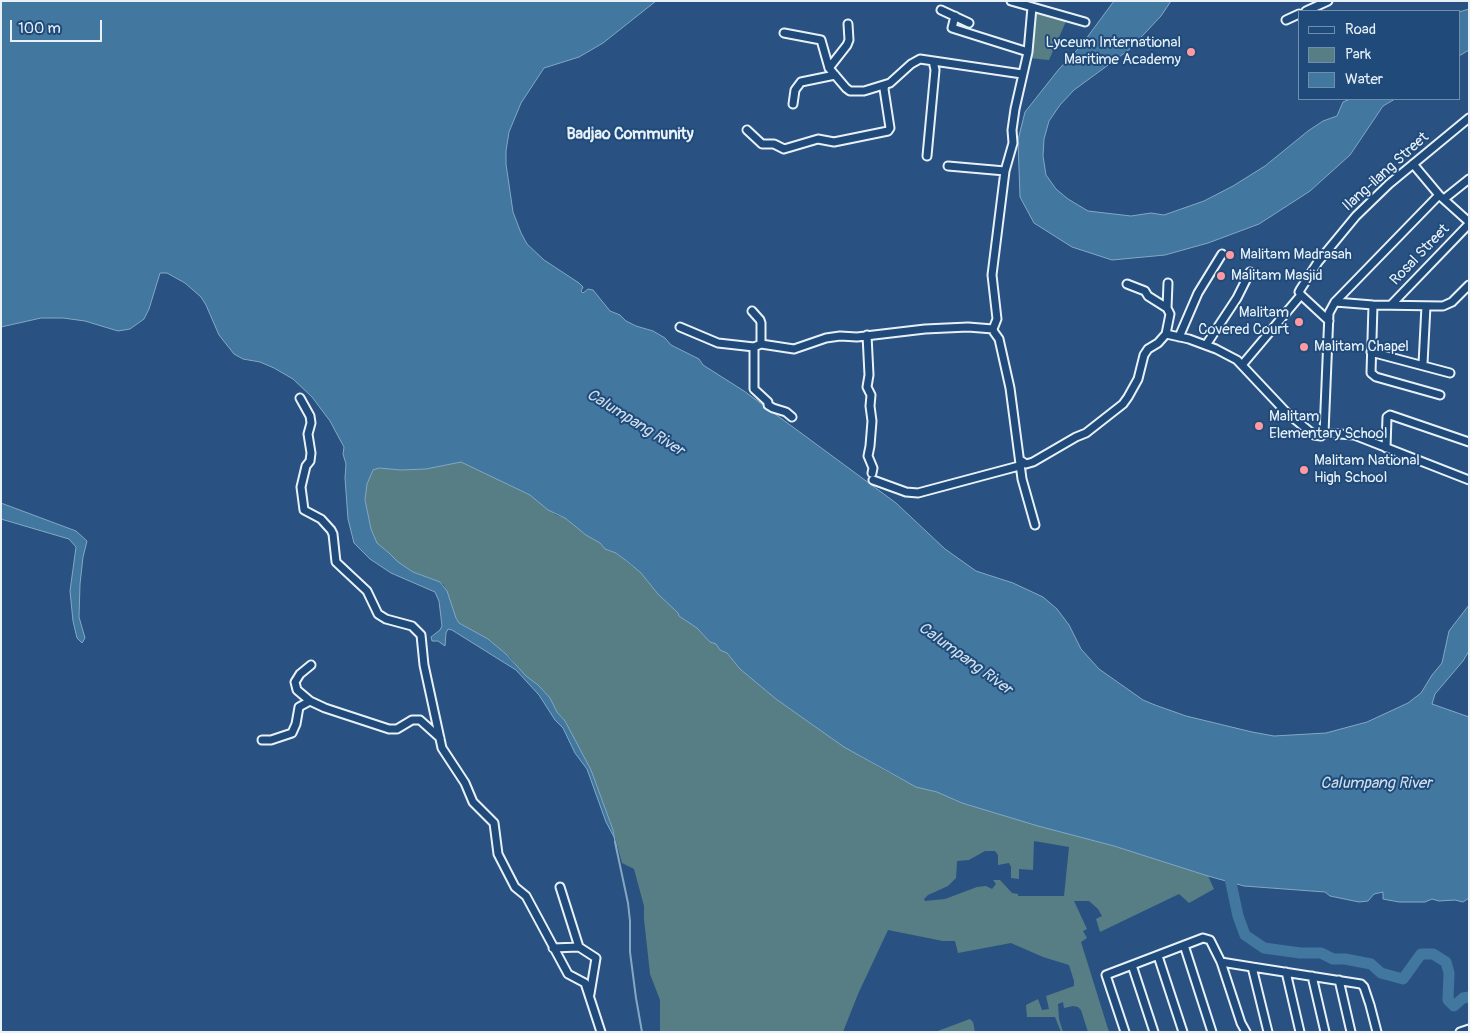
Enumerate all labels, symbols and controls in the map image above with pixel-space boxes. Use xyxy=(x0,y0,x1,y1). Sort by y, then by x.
scale bar xyxy=(12,10,105,42)
legend xyxy=(1298,10,1460,100)
text: 100 m xyxy=(18,19,61,38)
text: Road xyxy=(1345,20,1376,39)
place label: Lyceum International Maritime Academy xyxy=(1045,34,1181,69)
text: Park xyxy=(1345,45,1371,64)
marker: Lyceum International Maritime Academy xyxy=(1185,46,1197,58)
text: Water xyxy=(1345,70,1383,89)
district label: Badjao Community xyxy=(566,125,694,145)
street label: Ilang-ilang Street xyxy=(1339,129,1433,215)
street label: Rosal Street xyxy=(1386,221,1454,289)
place label: Malitam Madrasah xyxy=(1240,246,1352,264)
marker: Malitam Madrasah xyxy=(1224,249,1236,261)
place label: Malitam Masjid xyxy=(1231,267,1323,285)
marker: Malitam Masjid xyxy=(1215,270,1227,282)
place label: Malitam Covered Court xyxy=(1198,304,1289,339)
marker: Malitam Covered Court xyxy=(1293,316,1305,328)
place label: Malitam Chapel xyxy=(1314,338,1409,356)
marker: Malitam Chapel xyxy=(1298,341,1310,353)
water label: Calumpang River xyxy=(583,385,687,461)
place label: Malitam Elementary School xyxy=(1269,408,1387,443)
marker: Malitam Elementary School xyxy=(1253,420,1265,432)
place label: Malitam National High School xyxy=(1314,452,1420,487)
marker: Malitam National High School xyxy=(1298,464,1310,476)
water label: Calumpang River xyxy=(914,619,1016,699)
water label: Calumpang River xyxy=(1320,774,1432,794)

